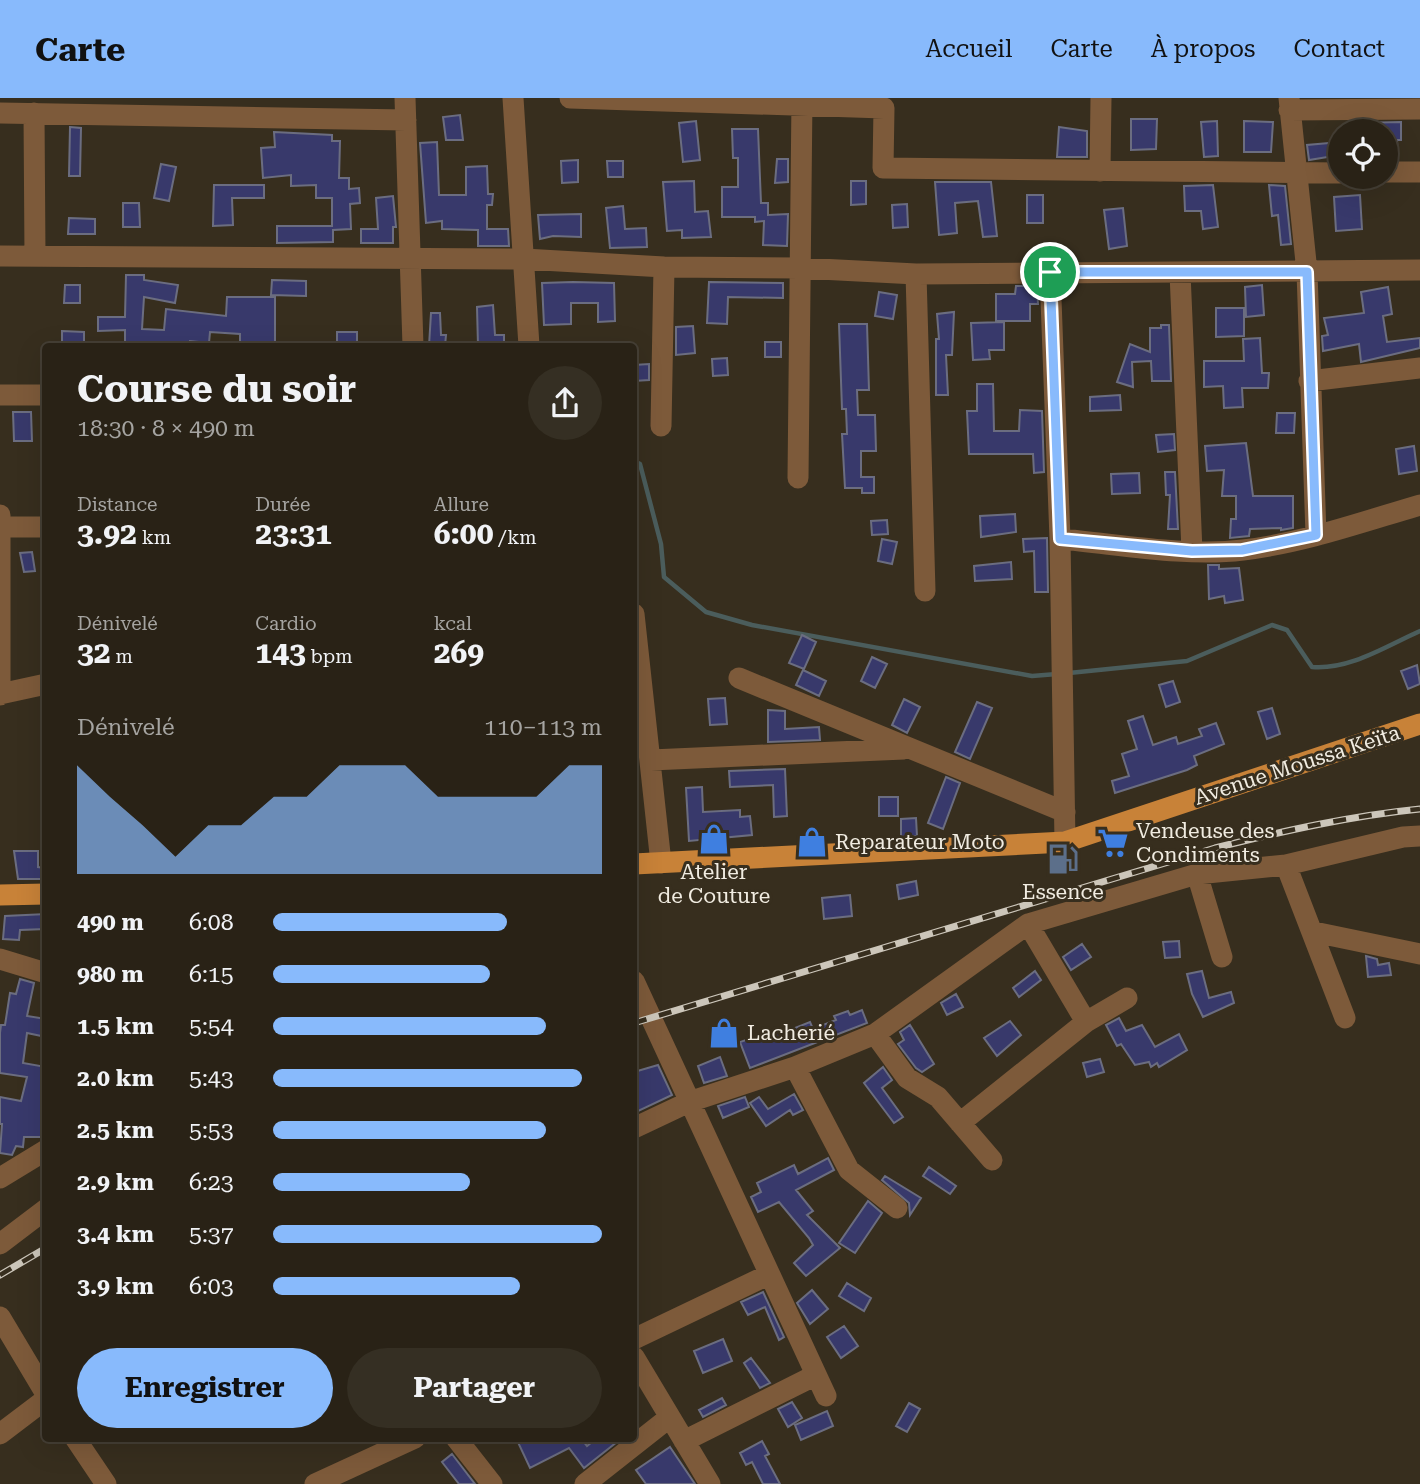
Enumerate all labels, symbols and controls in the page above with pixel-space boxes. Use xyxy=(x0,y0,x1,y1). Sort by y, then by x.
text: Carte xyxy=(35,30,125,69)
text: Accueil xyxy=(926,35,1012,63)
text: Carte xyxy=(1050,35,1113,63)
text: À propos xyxy=(1151,35,1255,63)
text: Contact xyxy=(1293,35,1385,63)
map controls xyxy=(1328,119,1398,189)
button: locate xyxy=(1328,119,1398,189)
pin xyxy=(1020,242,1080,302)
icon: arrive xyxy=(1031,253,1069,291)
button: share xyxy=(528,366,602,440)
text: Course du soir xyxy=(77,367,356,411)
text: 18:30 · 8 × 490 m xyxy=(77,415,255,442)
text: Distance xyxy=(77,493,157,516)
text: Durée xyxy=(255,493,310,516)
text: Allure xyxy=(434,493,489,516)
text: 3.92 xyxy=(77,516,137,551)
text: 23:31 xyxy=(255,516,332,551)
text: 6:00 xyxy=(434,516,493,551)
text: km xyxy=(137,526,171,549)
text: /km xyxy=(493,526,537,549)
text: Dénivelé xyxy=(77,612,158,635)
text: Cardio xyxy=(255,612,317,635)
text: kcal xyxy=(434,612,472,635)
text: 32 xyxy=(77,635,111,670)
text: 143 xyxy=(255,635,306,670)
text: 269 xyxy=(434,635,484,670)
text: m xyxy=(111,645,133,668)
text: bpm xyxy=(306,645,353,668)
text: Dénivelé xyxy=(77,714,175,741)
text: 110–113 m xyxy=(484,714,602,741)
street label: Avenue Moussa Keïta xyxy=(1191,720,1404,810)
place label: Vendeuse des Condiments xyxy=(1136,819,1274,867)
shop icon: Atelier de Couture xyxy=(697,822,731,856)
shop icon: Reparateur Moto xyxy=(795,825,829,859)
supermarket icon: Vendeuse des Condiments xyxy=(1096,826,1130,860)
place label: Reparateur Moto xyxy=(835,830,1005,854)
fuel station icon: Essence xyxy=(1046,842,1080,876)
place label: Atelier de Couture xyxy=(658,860,770,908)
place label: Essence xyxy=(1022,880,1104,904)
text: 490 m xyxy=(77,909,144,936)
text: 6:08 xyxy=(189,909,234,936)
text: 980 m xyxy=(77,961,144,988)
text: 6:15 xyxy=(189,961,234,988)
text: 1.5 km xyxy=(77,1013,154,1040)
text: 5:54 xyxy=(189,1013,234,1040)
shop icon: Lacherié xyxy=(707,1016,741,1050)
place label: Lacherié xyxy=(747,1021,835,1045)
text: 2.0 km xyxy=(77,1065,154,1092)
text: 5:43 xyxy=(189,1065,234,1092)
text: 2.5 km xyxy=(77,1117,154,1144)
text: 5:53 xyxy=(189,1117,234,1144)
text: 2.9 km xyxy=(77,1169,154,1196)
text: 6:23 xyxy=(189,1169,234,1196)
text: 3.4 km xyxy=(77,1221,154,1248)
text: 5:37 xyxy=(189,1221,234,1248)
text: 3.9 km xyxy=(77,1273,154,1300)
text: 6:03 xyxy=(189,1273,234,1300)
button: Enregistrer xyxy=(77,1348,333,1428)
button: Partager xyxy=(347,1348,602,1428)

